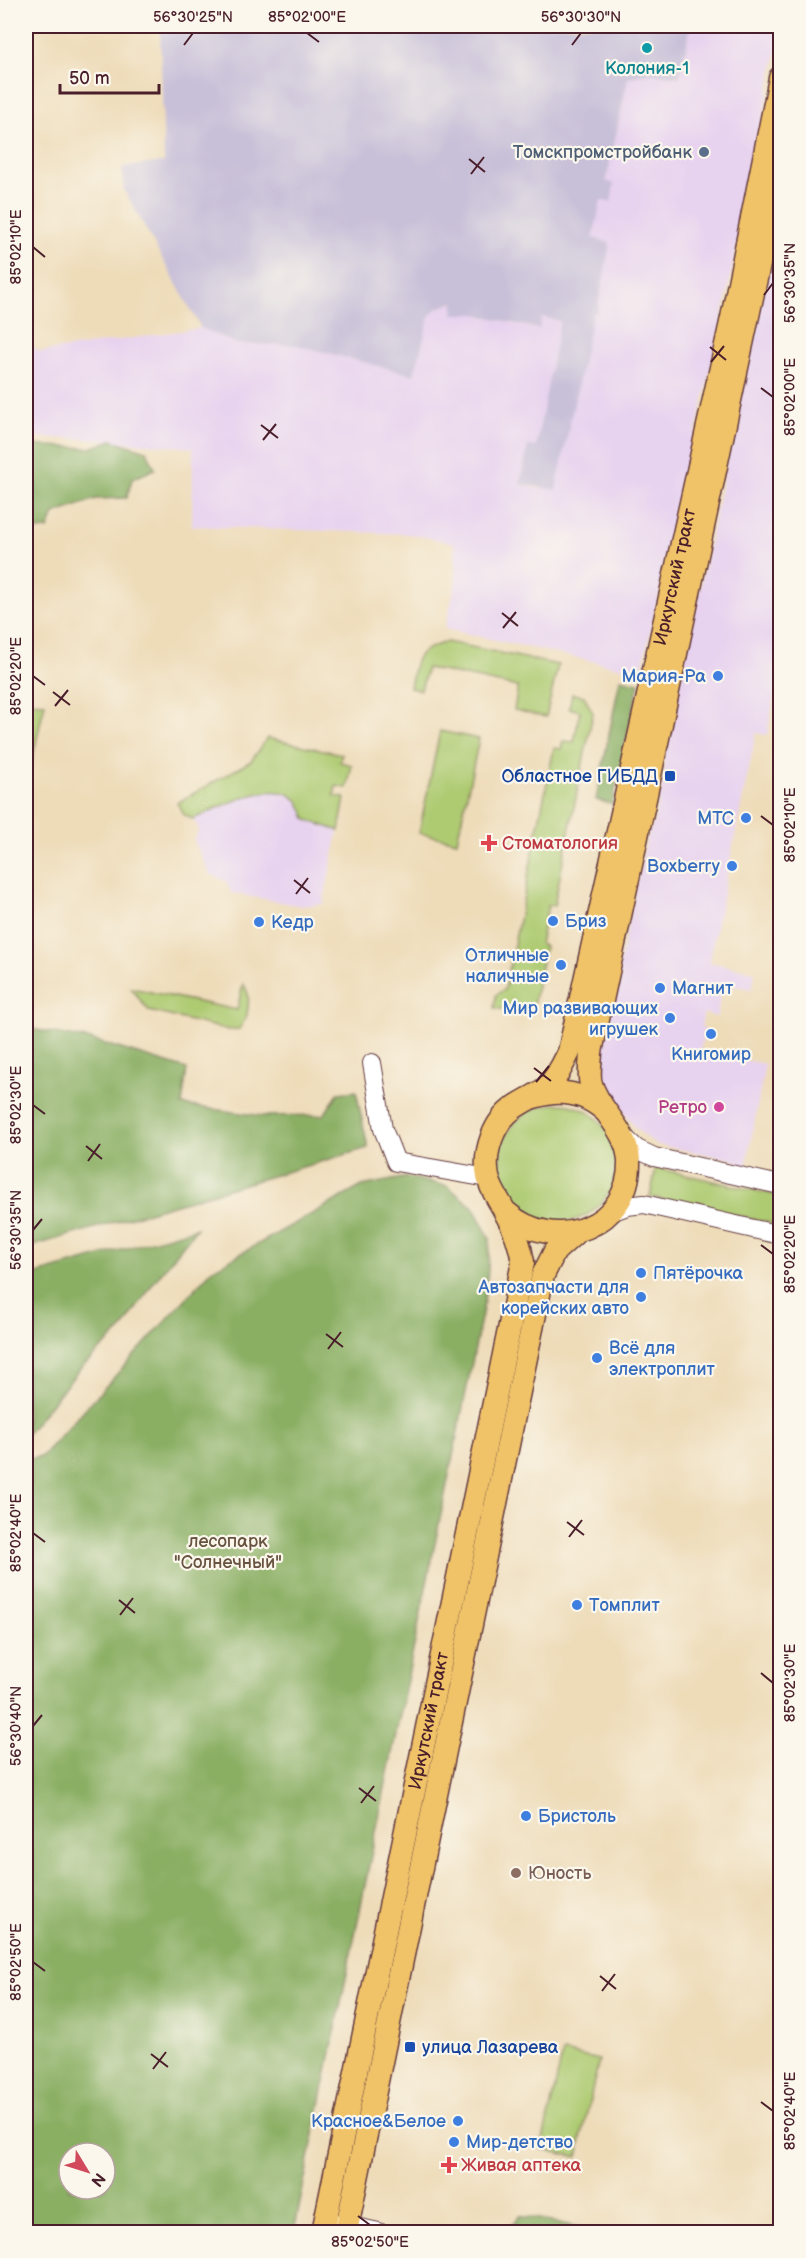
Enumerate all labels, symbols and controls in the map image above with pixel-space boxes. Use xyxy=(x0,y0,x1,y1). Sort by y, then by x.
text: 56°30'25"N xyxy=(153,8,233,27)
text: 85°02'00"E xyxy=(268,8,346,27)
text: 56°30'30"N xyxy=(541,8,621,27)
marker: Колония-1 xyxy=(640,41,654,55)
scale bar xyxy=(60,57,159,95)
place label: Колония-1 xyxy=(605,58,689,79)
text: 50 m xyxy=(69,68,110,89)
place label: Томскпромстройбанк xyxy=(513,142,692,163)
marker: Томскпромстройбанк xyxy=(697,145,711,159)
text: 85°02'10"E xyxy=(7,209,26,285)
text: 56°30'35"N xyxy=(781,243,800,323)
text: 85°02'00"E xyxy=(781,358,800,436)
street label: Иркутский тракт xyxy=(649,506,700,648)
text: 85°02'20"E xyxy=(7,637,26,715)
place label: Мария-Ра xyxy=(622,666,706,687)
marker: Мария-Ра xyxy=(711,669,725,683)
place label: Областное ГИБДД xyxy=(501,766,658,787)
marker: Областное ГИБДД xyxy=(663,769,677,783)
text: 85°02'10"E xyxy=(781,787,800,863)
place label: МТС xyxy=(697,808,734,829)
marker: МТС xyxy=(739,811,753,825)
place label: Стоматология xyxy=(502,833,618,854)
marker: Стоматология xyxy=(480,834,498,852)
place label: Boxberry xyxy=(647,856,721,877)
marker: Boxberry xyxy=(725,859,739,873)
place label: Бриз xyxy=(565,911,607,932)
place label: Кедр xyxy=(271,912,314,933)
marker: Бриз xyxy=(546,914,560,928)
marker: Кедр xyxy=(252,915,266,929)
place label: Отличные наличные xyxy=(465,945,549,987)
marker: Отличные наличные xyxy=(554,958,568,972)
place label: Магнит xyxy=(672,978,734,999)
marker: Магнит xyxy=(653,981,667,995)
place label: Мир развивающих игрушек xyxy=(503,998,658,1040)
marker: Мир развивающих игрушек xyxy=(663,1011,677,1025)
marker: Книгомир xyxy=(704,1027,718,1041)
place label: Книгомир xyxy=(671,1044,751,1065)
text: 85°02'30"E xyxy=(7,1066,26,1144)
place label: Ретро xyxy=(658,1097,707,1118)
marker: Ретро xyxy=(712,1100,726,1114)
text: 56°30'35"N xyxy=(7,1190,26,1270)
text: 85°02'20"E xyxy=(781,1215,800,1293)
place label: Пятёрочка xyxy=(653,1263,744,1284)
marker: Пятёрочка xyxy=(634,1266,648,1280)
place label: Автозапчасти для корейских авто xyxy=(478,1277,629,1319)
marker: Автозапчасти для корейских авто xyxy=(634,1290,648,1304)
place label: Всё для электроплит xyxy=(609,1338,716,1380)
marker: Всё для электроплит xyxy=(590,1351,604,1365)
text: 85°02'40"E xyxy=(7,1494,26,1572)
park label: лесопарк "Солнечный" xyxy=(174,1531,282,1573)
place label: Томплит xyxy=(589,1595,660,1616)
marker: Томплит xyxy=(570,1598,584,1612)
text: 85°02'30"E xyxy=(781,1644,800,1722)
street label: Иркутский тракт xyxy=(404,1649,453,1792)
text: 56°30'40"N xyxy=(7,1686,26,1766)
place label: Бристоль xyxy=(538,1806,616,1827)
marker: Бристоль xyxy=(519,1809,533,1823)
place label: Юность xyxy=(528,1863,591,1884)
marker: Юность xyxy=(509,1866,523,1880)
text: 85°02'50"E xyxy=(7,1923,26,2001)
place label: улица Лазарева xyxy=(422,2037,559,2058)
marker: улица Лазарева xyxy=(403,2040,417,2054)
text: 85°02'40"E xyxy=(781,2072,800,2150)
place label: Красное&Белое xyxy=(311,2111,446,2132)
marker: Красное&Белое xyxy=(451,2114,465,2128)
place label: Мир-детство xyxy=(466,2132,573,2153)
marker: Мир-детство xyxy=(447,2135,461,2149)
north arrow xyxy=(57,2141,117,2201)
place label: Живая аптека xyxy=(461,2155,581,2176)
marker: Живая аптека xyxy=(442,2158,456,2172)
text: N xyxy=(86,2169,109,2190)
text: 85°02'50"E xyxy=(331,2233,409,2252)

